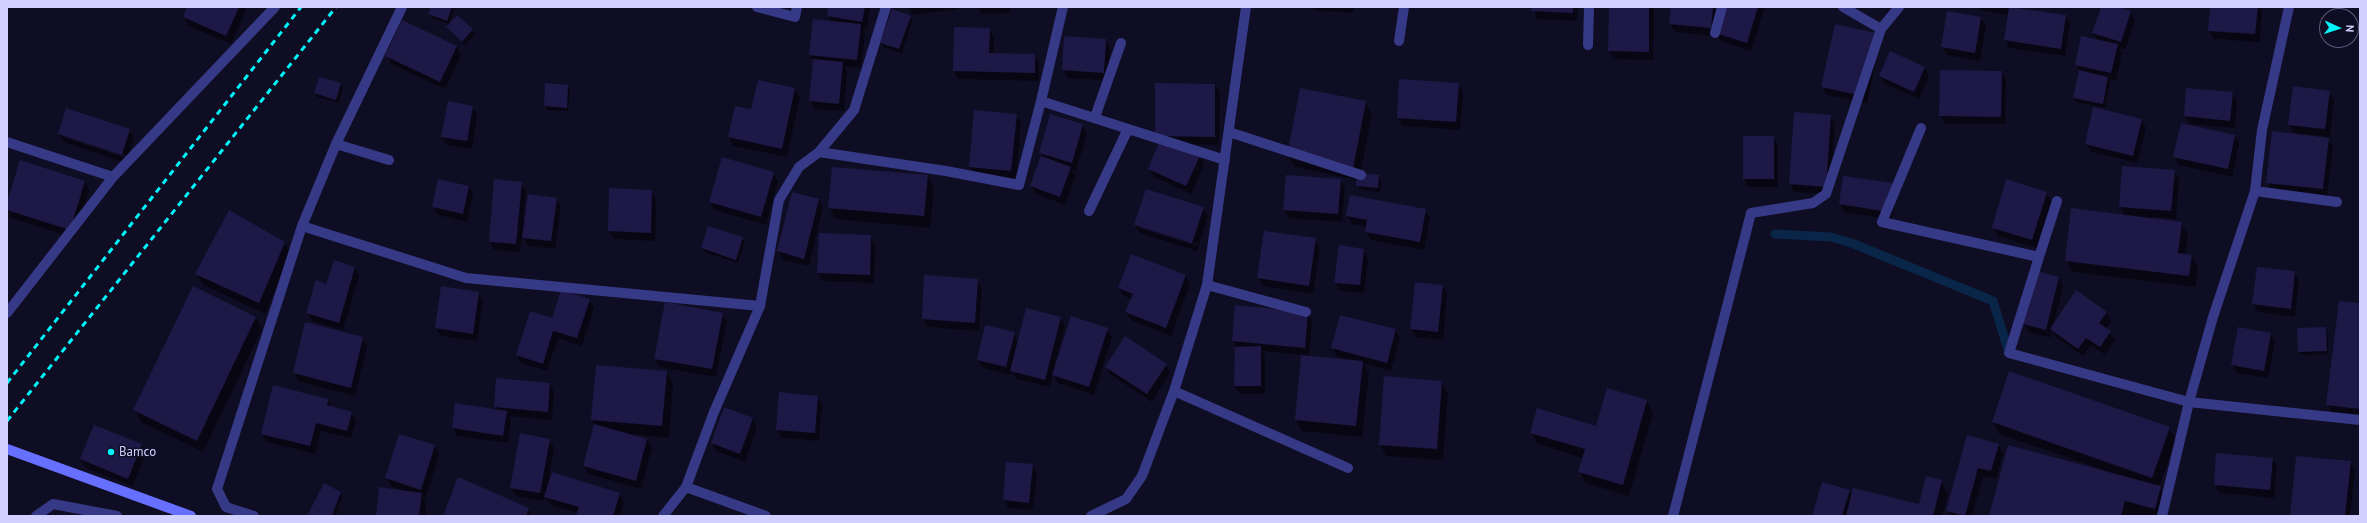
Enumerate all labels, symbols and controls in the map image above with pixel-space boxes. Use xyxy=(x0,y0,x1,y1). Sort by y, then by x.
north arrow xyxy=(2319,8,2359,48)
text: N xyxy=(2343,25,2357,33)
place label: Bamco xyxy=(119,444,156,460)
marker: Bamco xyxy=(106,447,116,457)

